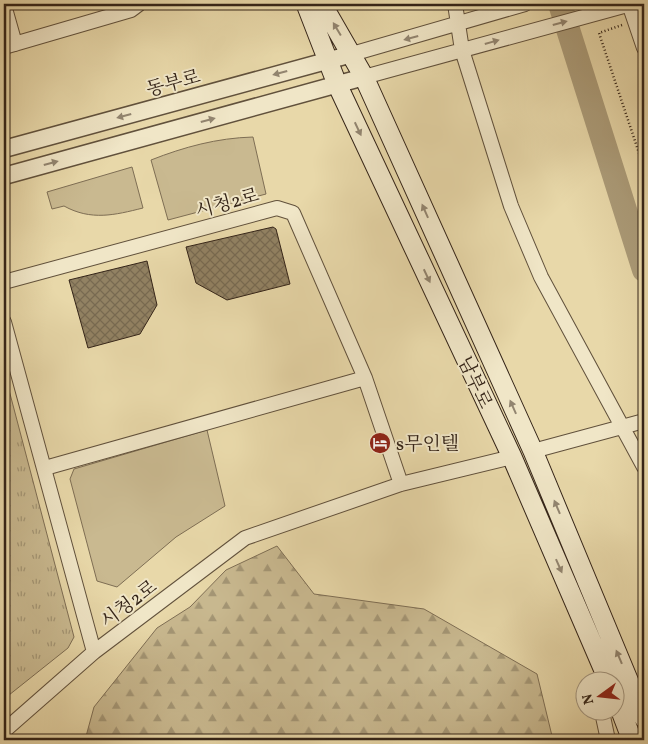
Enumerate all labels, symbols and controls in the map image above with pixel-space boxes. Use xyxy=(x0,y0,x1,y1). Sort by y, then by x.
one-way arrow xyxy=(552,19,567,27)
one-way arrow xyxy=(332,22,341,35)
one-way arrow xyxy=(403,34,418,42)
one-way arrow xyxy=(484,37,499,45)
street label: 동부로 xyxy=(144,64,203,104)
one-way arrow xyxy=(273,70,288,78)
one-way arrow xyxy=(116,112,131,120)
one-way arrow xyxy=(200,116,215,124)
one-way arrow xyxy=(354,122,362,136)
one-way arrow xyxy=(43,158,58,166)
street label: 시청2로 xyxy=(193,183,262,225)
one-way arrow xyxy=(420,204,428,218)
one-way arrow xyxy=(423,269,431,283)
street label: 남부로 xyxy=(451,352,498,413)
one-way arrow xyxy=(509,400,517,414)
hotel icon: s무인텔 xyxy=(368,431,392,455)
place label: s무인텔 xyxy=(396,432,459,458)
one-way arrow xyxy=(552,500,560,514)
one-way arrow xyxy=(556,559,564,573)
street label: 시청2로 xyxy=(95,575,163,635)
one-way arrow xyxy=(615,649,623,664)
north arrow xyxy=(576,672,626,722)
text: N xyxy=(578,692,599,706)

